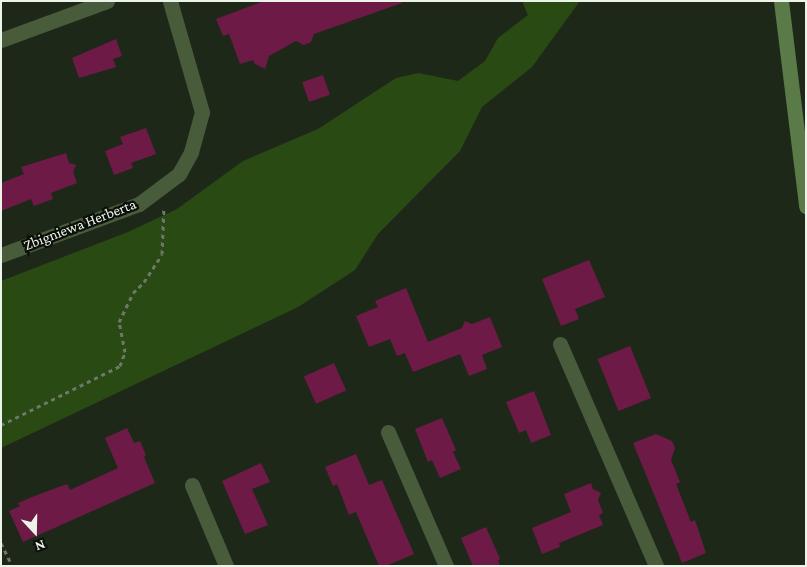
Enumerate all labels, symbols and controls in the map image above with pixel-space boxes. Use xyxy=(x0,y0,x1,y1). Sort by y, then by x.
street label: Zbigniewa Herberta xyxy=(21,195,139,255)
north arrow xyxy=(10,507,60,557)
text: N xyxy=(33,537,48,555)

